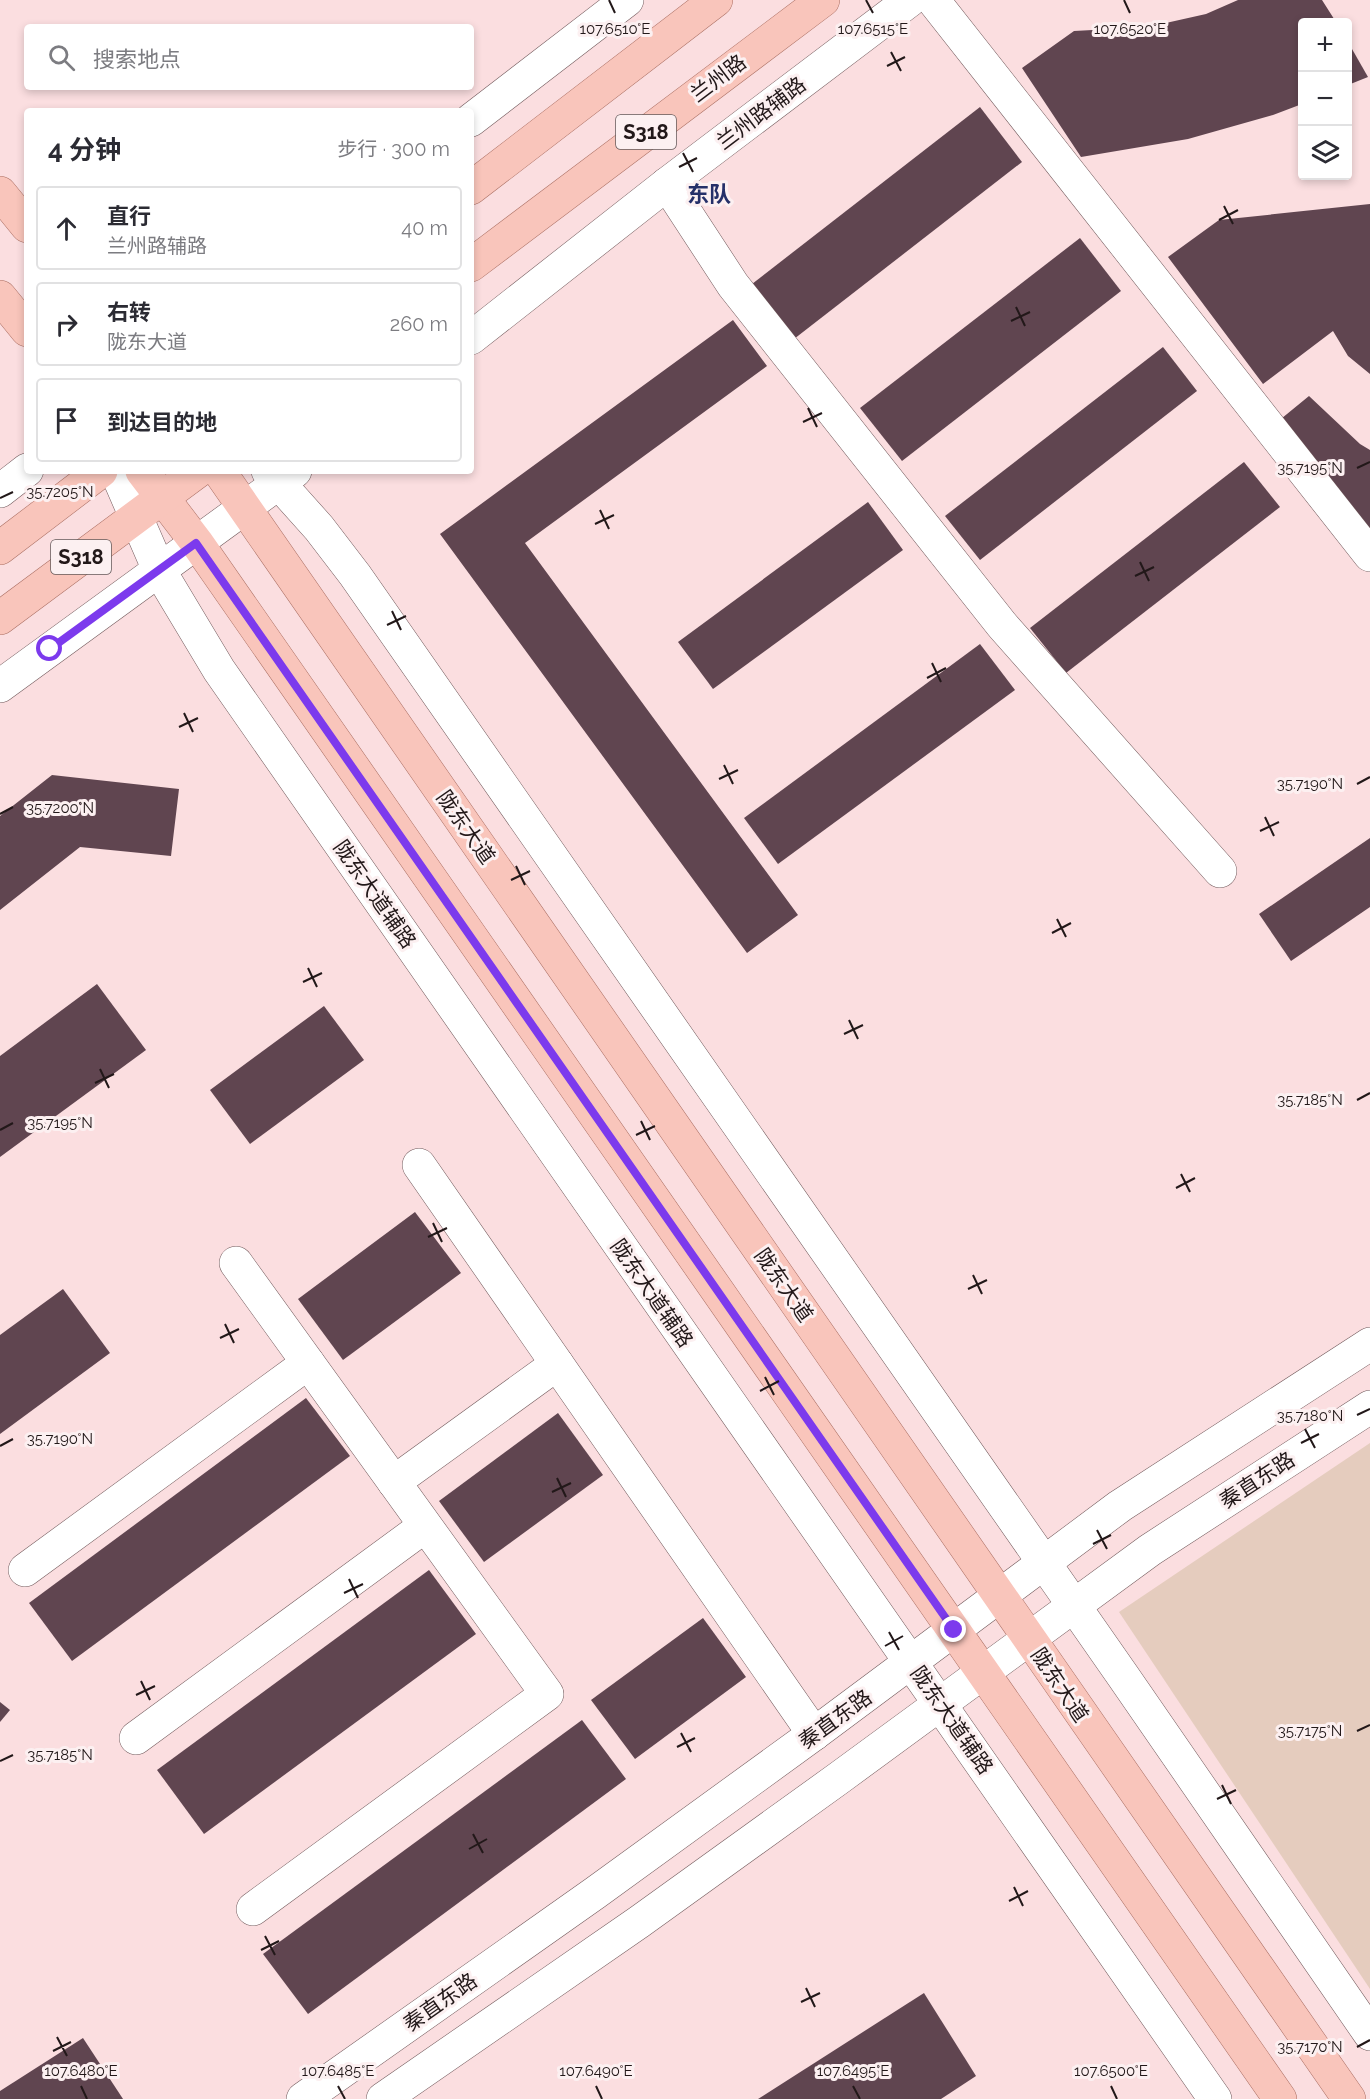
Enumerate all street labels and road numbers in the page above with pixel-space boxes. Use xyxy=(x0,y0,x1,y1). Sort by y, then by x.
street label: 兰州路 xyxy=(685,49,751,107)
street label: 兰州路辅路 xyxy=(712,71,810,155)
road number: S318 xyxy=(616,115,676,149)
road number: S318 xyxy=(51,540,111,574)
street label: 陇东大道 xyxy=(432,785,500,869)
street label: 陇东大道辅路 xyxy=(329,835,421,953)
street label: 陇东大道辅路 xyxy=(606,1234,698,1352)
street label: 陇东大道 xyxy=(750,1243,818,1327)
street label: 秦直东路 xyxy=(1215,1447,1299,1513)
street label: 陇东大道 xyxy=(1026,1643,1094,1727)
street label: 陇东大道辅路 xyxy=(906,1661,998,1779)
street label: 秦直东路 xyxy=(794,1684,876,1754)
street label: 秦直东路 xyxy=(398,1968,482,2036)

